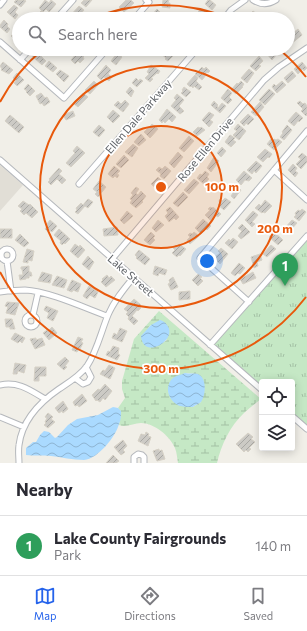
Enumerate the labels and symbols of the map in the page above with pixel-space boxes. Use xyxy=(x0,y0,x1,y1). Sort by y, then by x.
street label: Ellen Dale Parkway xyxy=(102,76,174,156)
street label: Rose Ellen Drive xyxy=(175,114,236,184)
text: 100 m xyxy=(205,179,239,193)
centre of rings xyxy=(154,180,168,194)
text: 200 m xyxy=(257,221,293,235)
street label: Lake Street xyxy=(105,251,157,299)
your location xyxy=(197,251,217,271)
pin: 1 xyxy=(272,253,298,286)
text: 300 m xyxy=(143,361,179,375)

